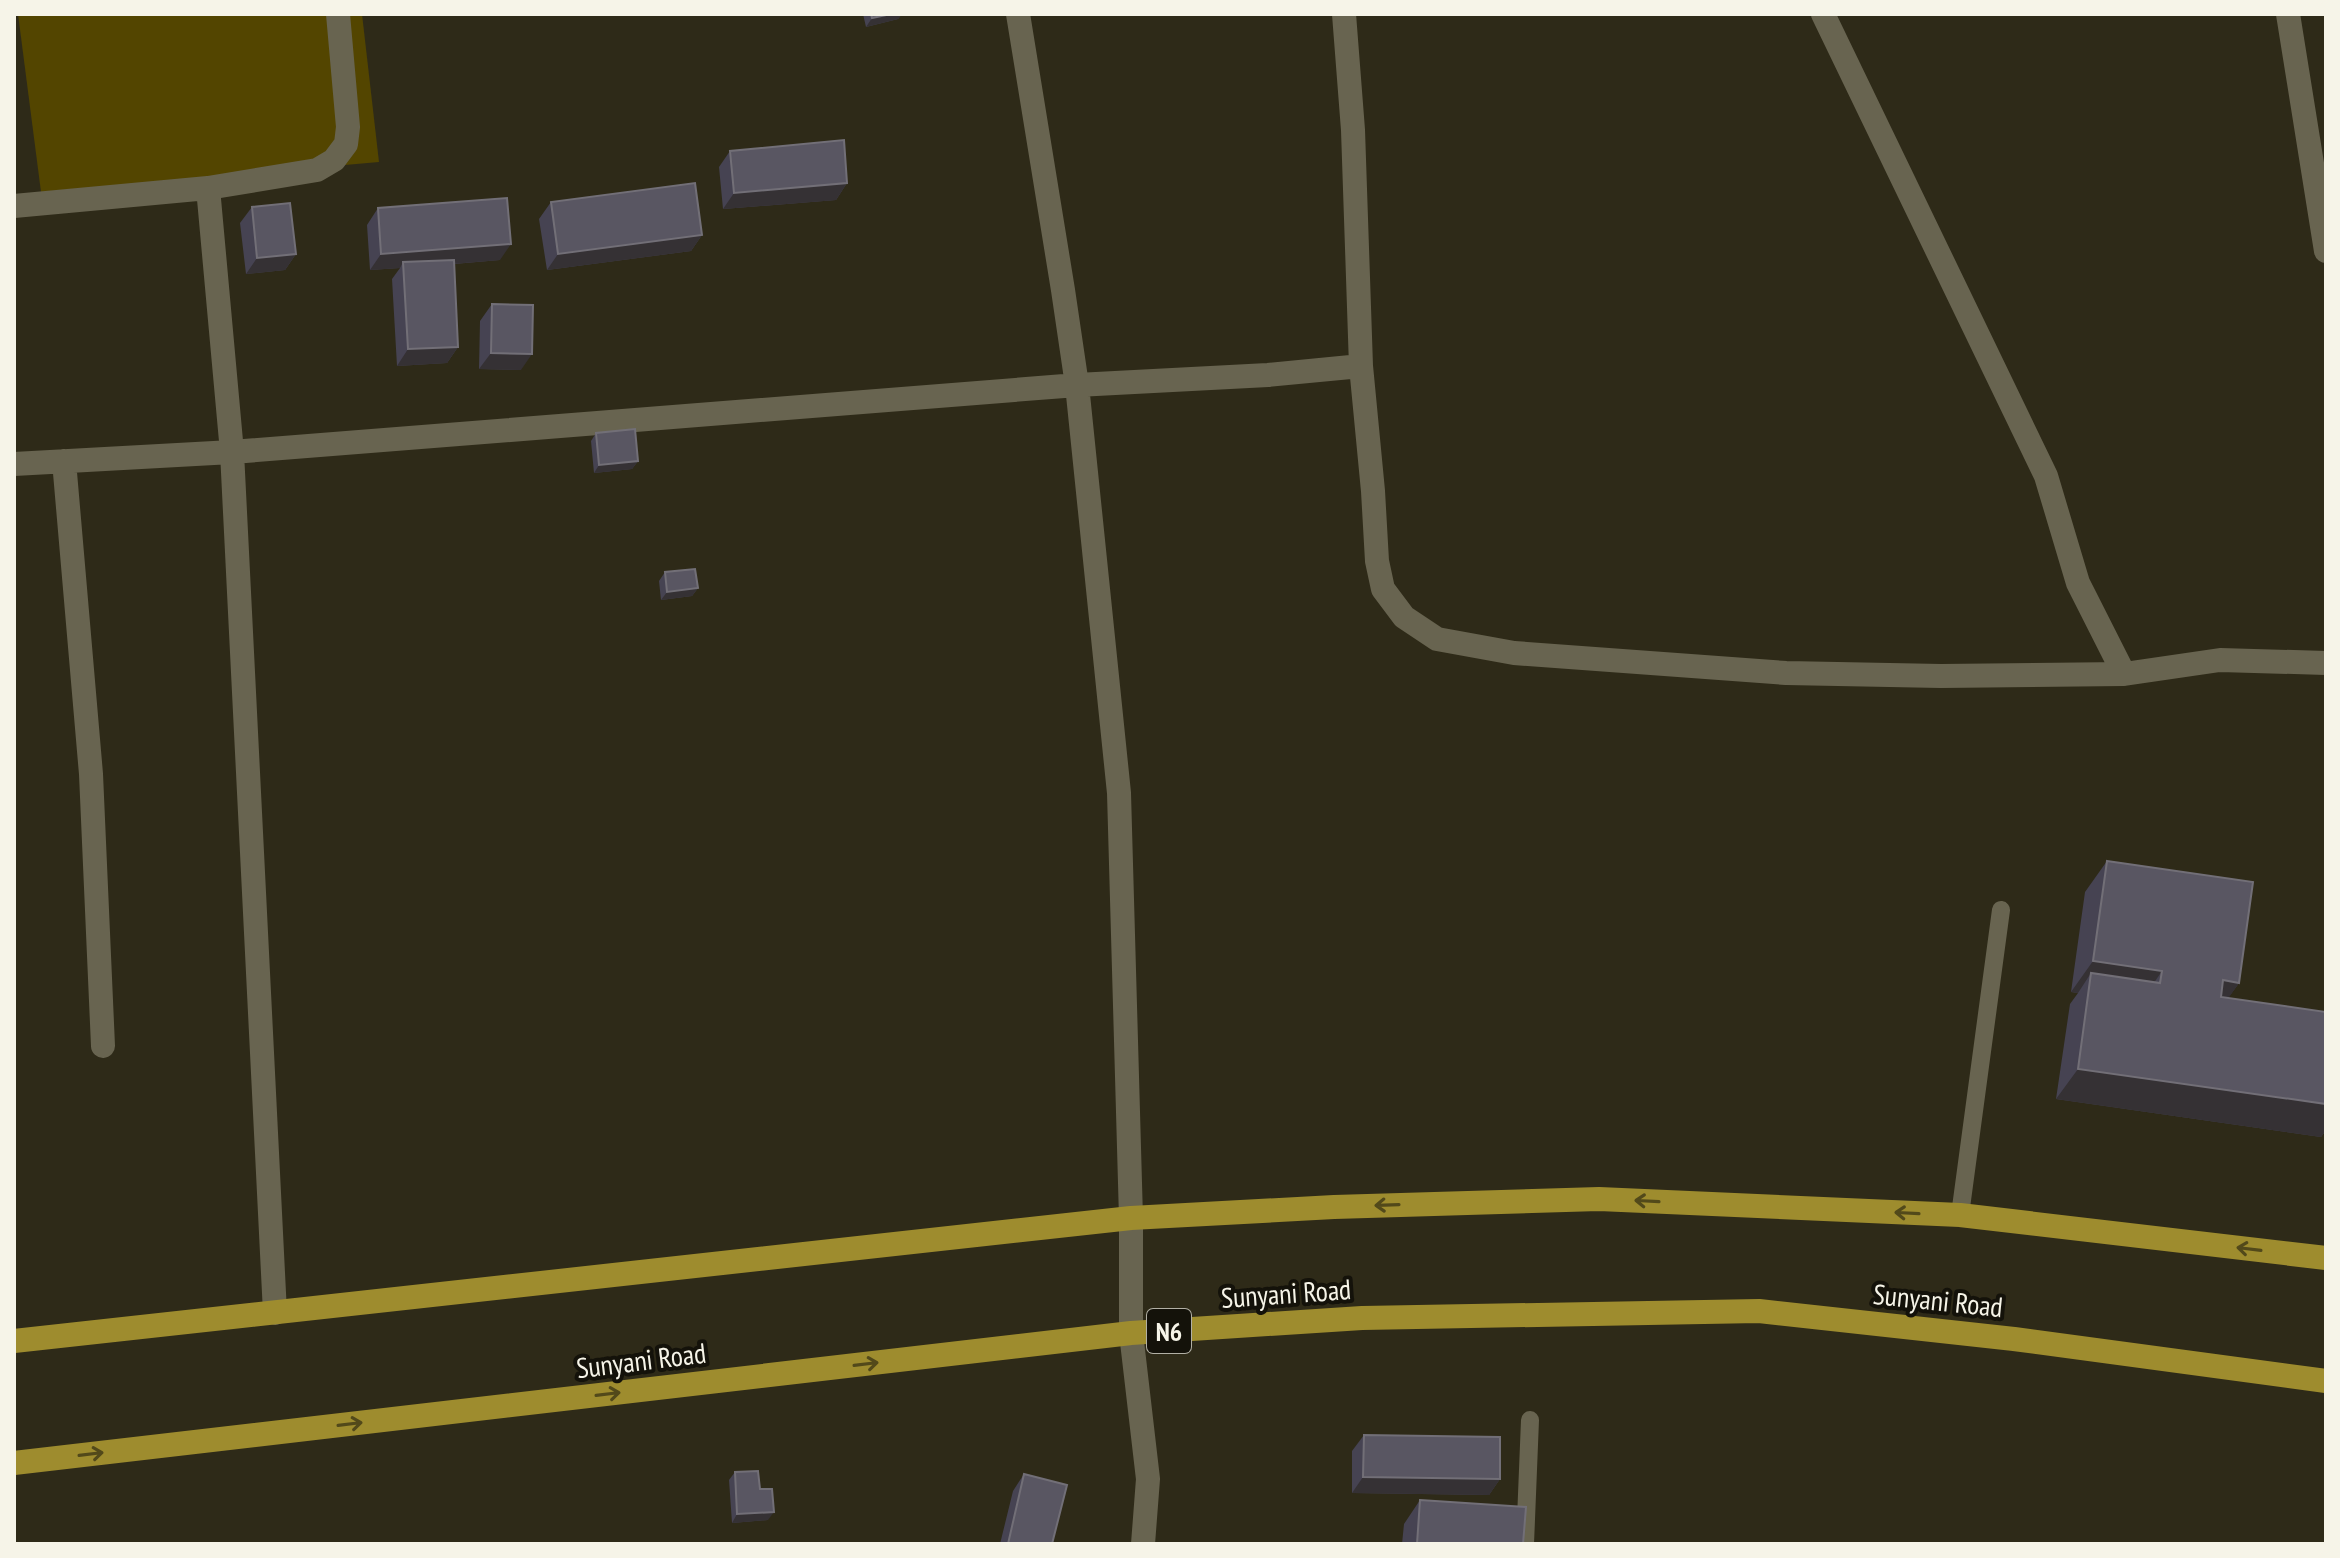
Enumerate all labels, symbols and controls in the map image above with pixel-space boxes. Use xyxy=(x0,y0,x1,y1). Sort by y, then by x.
one-way arrow xyxy=(1634,1194,1661,1209)
one-way arrow xyxy=(1374,1197,1401,1213)
one-way arrow xyxy=(1894,1205,1921,1220)
one-way arrow xyxy=(2236,1241,2262,1256)
street label: Sunyani Road xyxy=(1220,1270,1352,1316)
street label: Sunyani Road xyxy=(1871,1275,2005,1325)
road number: N6 xyxy=(1147,1309,1191,1353)
street label: Sunyani Road xyxy=(574,1334,708,1386)
one-way arrow xyxy=(852,1357,879,1372)
one-way arrow xyxy=(594,1387,621,1402)
one-way arrow xyxy=(336,1417,363,1432)
one-way arrow xyxy=(78,1446,104,1461)

